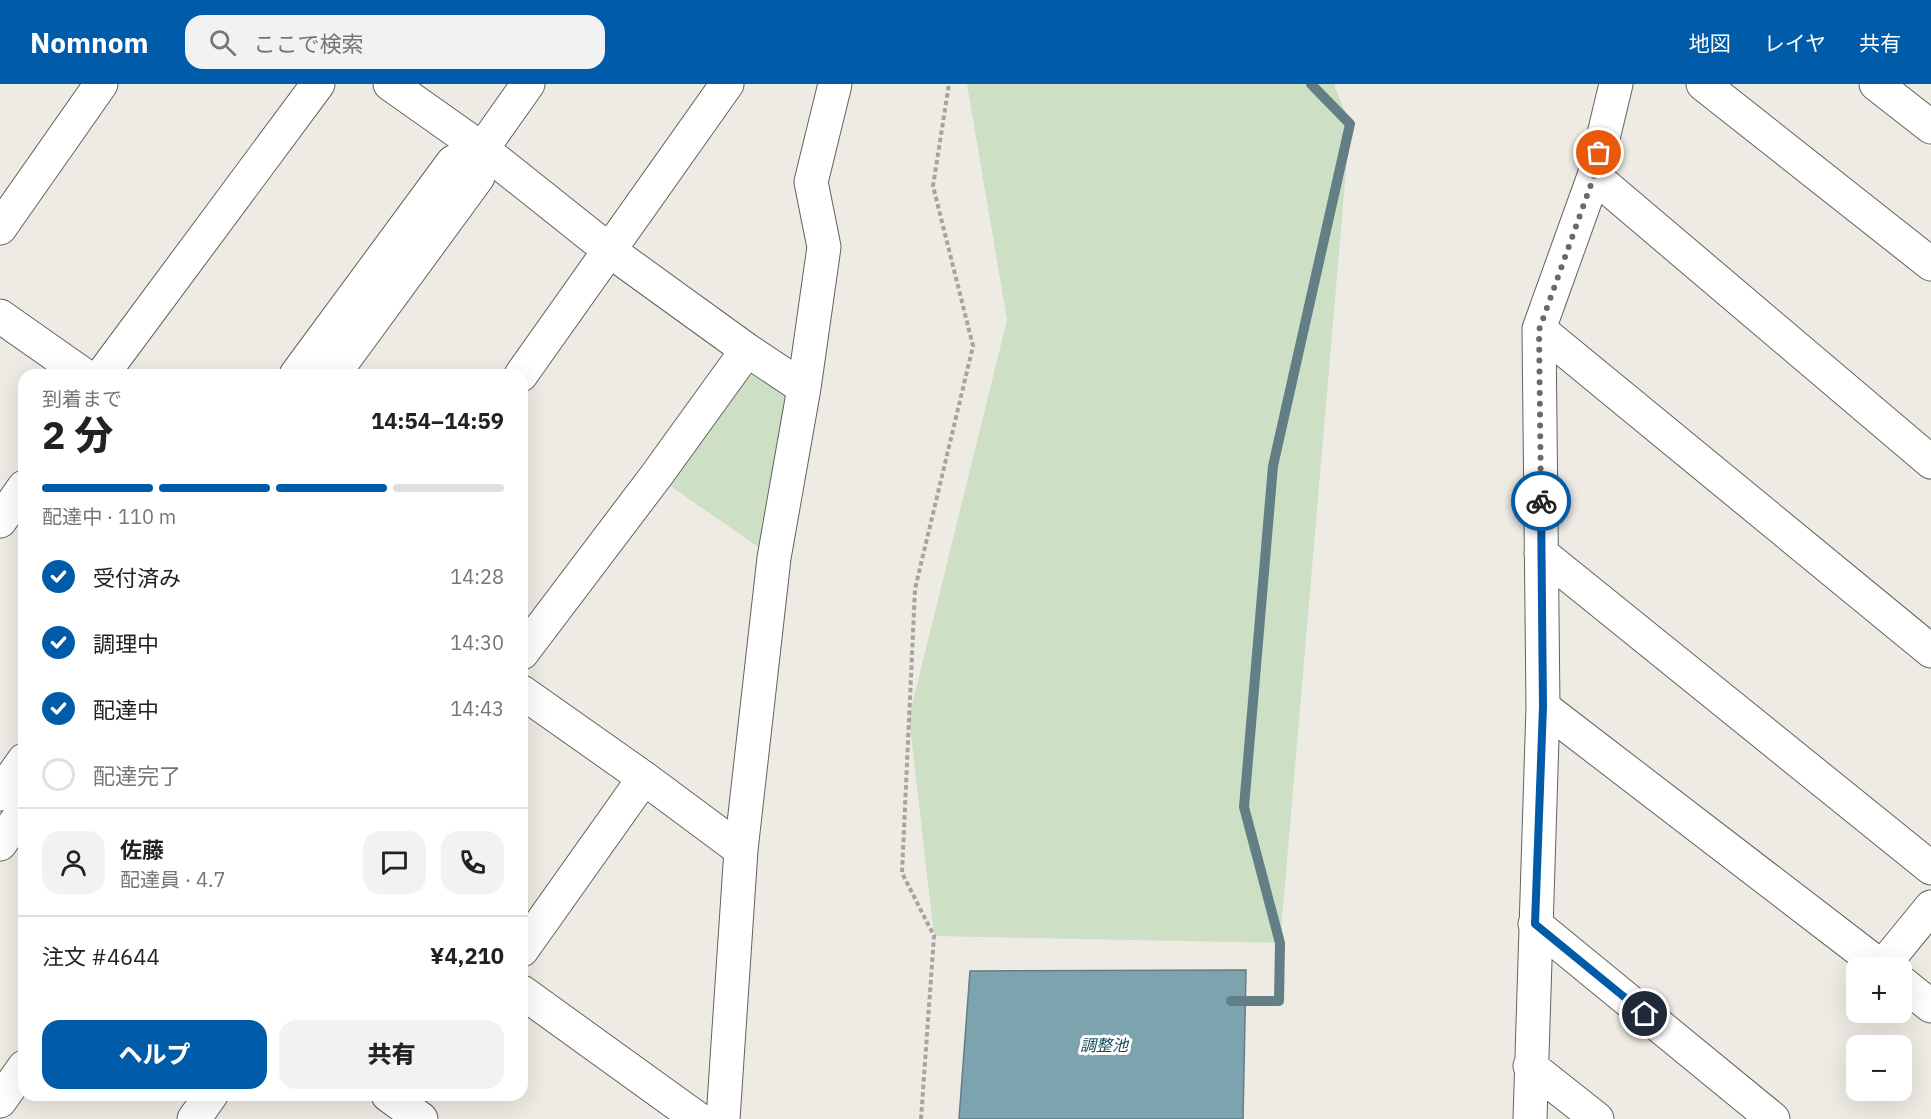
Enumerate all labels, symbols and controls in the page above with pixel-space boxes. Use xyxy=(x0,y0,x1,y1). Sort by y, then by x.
search box xyxy=(185,15,605,69)
text: Nomnom xyxy=(30,24,149,61)
icon: search xyxy=(206,26,239,59)
text: ここで検索 xyxy=(254,29,364,58)
text: 地図 xyxy=(1689,29,1731,57)
text: レイヤ xyxy=(1764,29,1826,57)
text: 共有 xyxy=(1859,29,1901,57)
pin xyxy=(1573,127,1624,178)
icon: bag xyxy=(1582,136,1615,169)
text: 到着まで xyxy=(42,385,122,412)
text: 14:54–14:59 xyxy=(371,406,504,435)
text: 2 分 xyxy=(42,409,114,460)
courier xyxy=(1511,471,1571,531)
icon: bike xyxy=(1525,485,1558,518)
text: 配達中 · 110 m xyxy=(42,503,176,530)
icon: check xyxy=(42,560,75,593)
text: 受付済み xyxy=(93,563,181,592)
text: 14:28 xyxy=(450,563,504,590)
icon: check xyxy=(42,626,75,659)
text: 調理中 xyxy=(93,629,159,658)
text: 14:30 xyxy=(450,629,504,656)
icon: check xyxy=(42,692,75,725)
text: 配達中 xyxy=(93,695,159,724)
text: 14:43 xyxy=(450,695,504,722)
text: 配達完了 xyxy=(93,761,181,790)
button: person xyxy=(42,831,105,894)
button: chat xyxy=(363,831,426,894)
button: phone xyxy=(441,831,504,894)
text: 佐藤 xyxy=(120,835,164,864)
text: 配達員 · 4.7 xyxy=(120,866,225,893)
text: ¥4,210 xyxy=(430,941,504,970)
text: 注文 #4644 xyxy=(42,942,160,971)
map controls xyxy=(1846,957,1912,1101)
button: + xyxy=(1846,957,1912,1023)
pin xyxy=(1619,988,1670,1039)
icon: home xyxy=(1628,997,1661,1030)
button: ヘルプ xyxy=(42,1020,267,1089)
button: 共有 xyxy=(279,1020,504,1089)
water label: 調整池 xyxy=(1080,1035,1130,1055)
button: − xyxy=(1846,1035,1912,1101)

